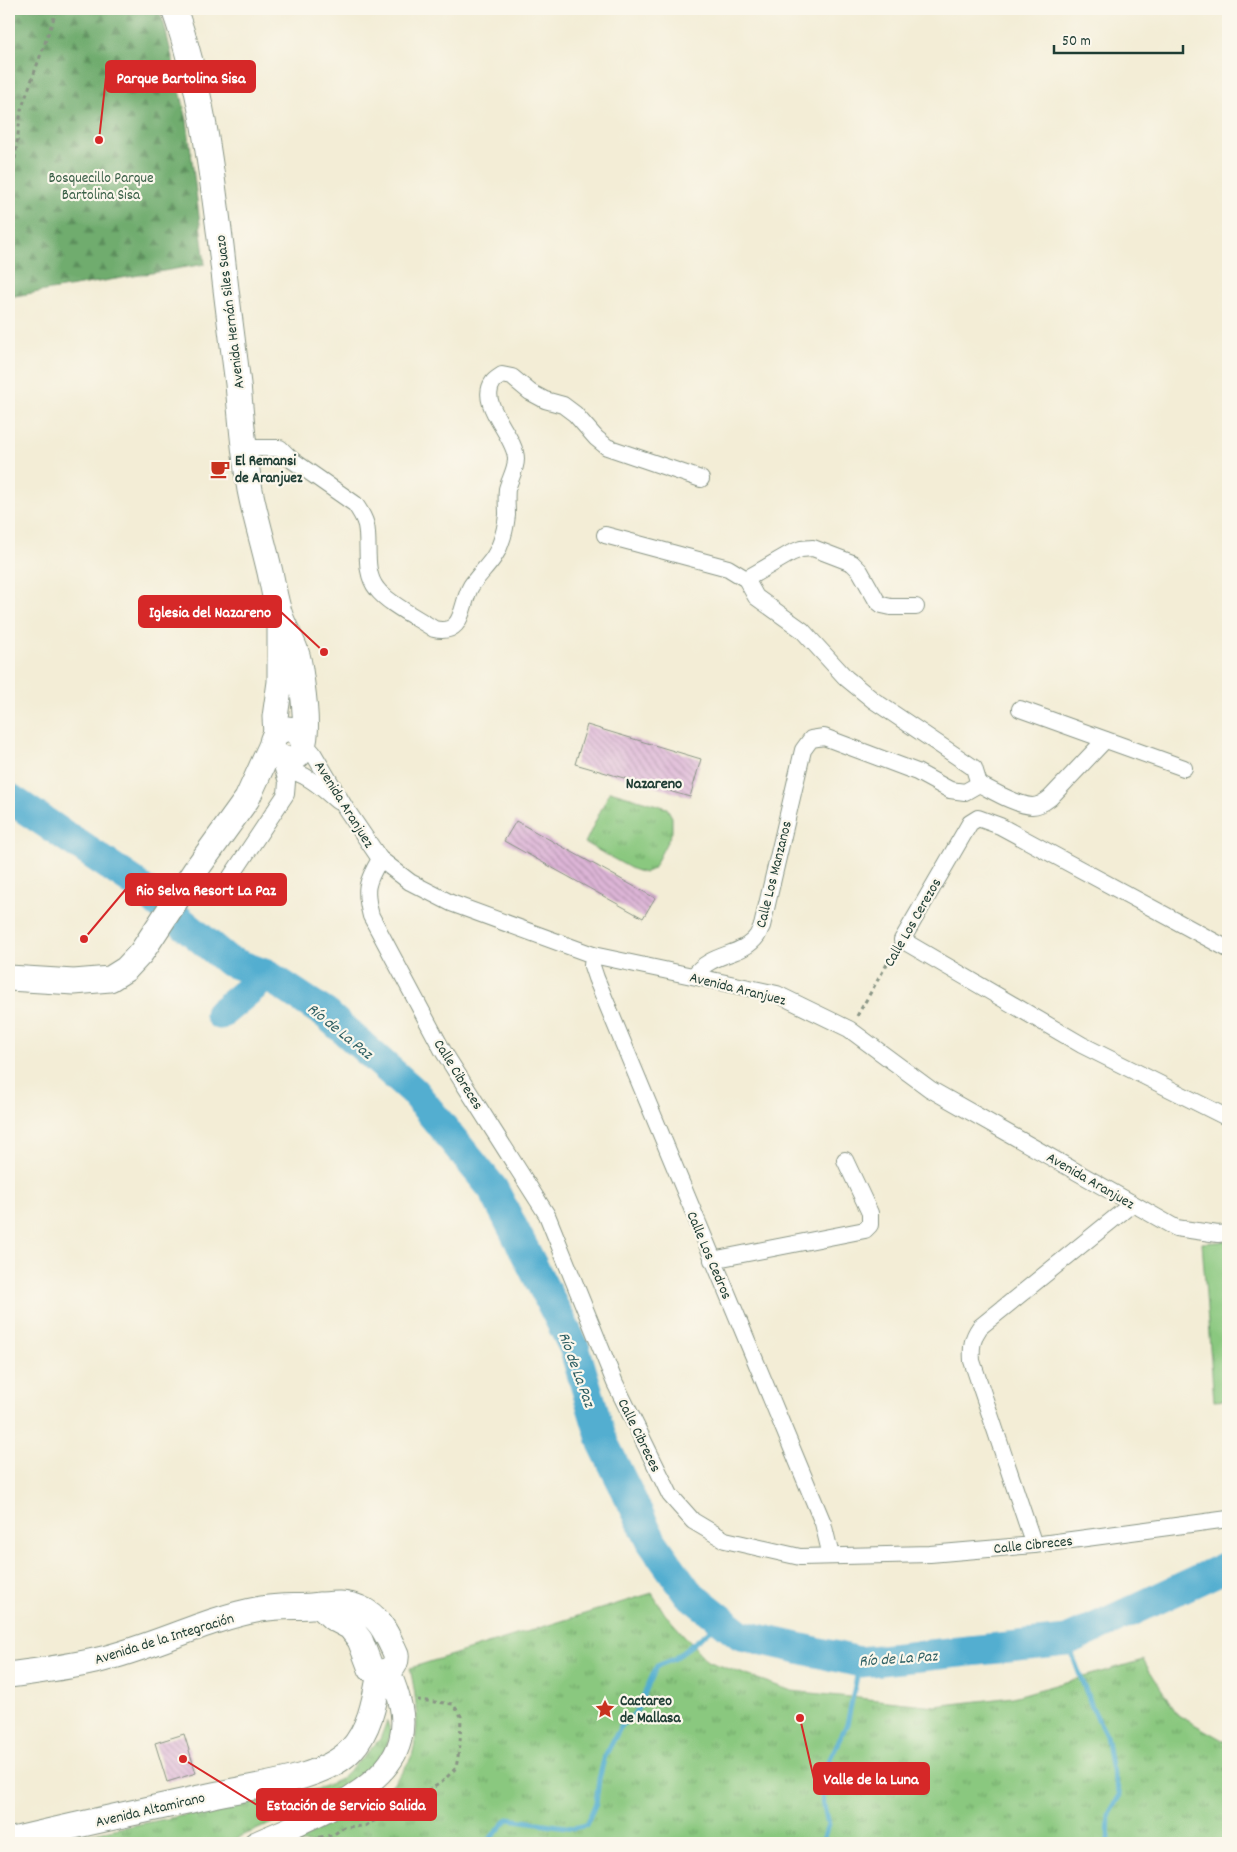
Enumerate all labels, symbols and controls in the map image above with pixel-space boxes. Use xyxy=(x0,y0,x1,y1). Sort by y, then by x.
scale bar xyxy=(1054,22,1183,54)
text: 50 m xyxy=(1062,31,1091,53)
callout: Parque Bartolina Sisa xyxy=(106,61,255,92)
text: Parque Bartolina Sisa xyxy=(117,68,247,91)
park label: Bosquecillo Parque Bartolina Sisa xyxy=(48,168,154,207)
street label: Avenida Hernán Siles Suazo xyxy=(211,233,251,390)
place label: El Remansi de Aranjuez xyxy=(235,451,303,490)
cafe icon: El Remansi de Aranjuez xyxy=(209,458,231,480)
callout: Iglesia del Nazareno xyxy=(139,596,281,627)
text: Iglesia del Nazareno xyxy=(149,602,271,625)
street label: Avenida Aranjuez xyxy=(308,757,379,853)
district label: Nazareno xyxy=(626,773,682,796)
street label: Calle Los Manzanos xyxy=(751,819,799,930)
callout: Rio Selva Resort La Paz xyxy=(126,874,286,905)
street label: Calle Los Cerezos xyxy=(879,875,948,971)
text: Rio Selva Resort La Paz xyxy=(136,880,277,903)
street label: Avenida Aranjuez xyxy=(687,967,788,1013)
water label: Río de La Paz xyxy=(302,998,378,1066)
street label: Calle Cibreces xyxy=(427,1036,488,1115)
street label: Avenida Aranjuez xyxy=(1042,1148,1138,1216)
street label: Calle Los Cedros xyxy=(680,1208,737,1303)
water label: Río de La Paz xyxy=(551,1329,600,1411)
street label: Calle Cibreces xyxy=(611,1395,665,1476)
street label: Calle Cibreces xyxy=(993,1531,1074,1561)
street label: Avenida de la Integración xyxy=(92,1608,237,1672)
water label: Río de La Paz xyxy=(858,1645,939,1674)
place label: Cactareo de Mallasa xyxy=(620,1691,681,1730)
place icon: Cactareo de Mallasa xyxy=(594,1698,616,1720)
callout: Valle de la Luna xyxy=(814,1763,929,1794)
text: Valle de la Luna xyxy=(823,1769,920,1792)
street label: Avenida Altamirano xyxy=(94,1788,208,1834)
callout: Estación de Servicio Salida xyxy=(257,1789,436,1820)
text: Estación de Servicio Salida xyxy=(266,1795,427,1818)

